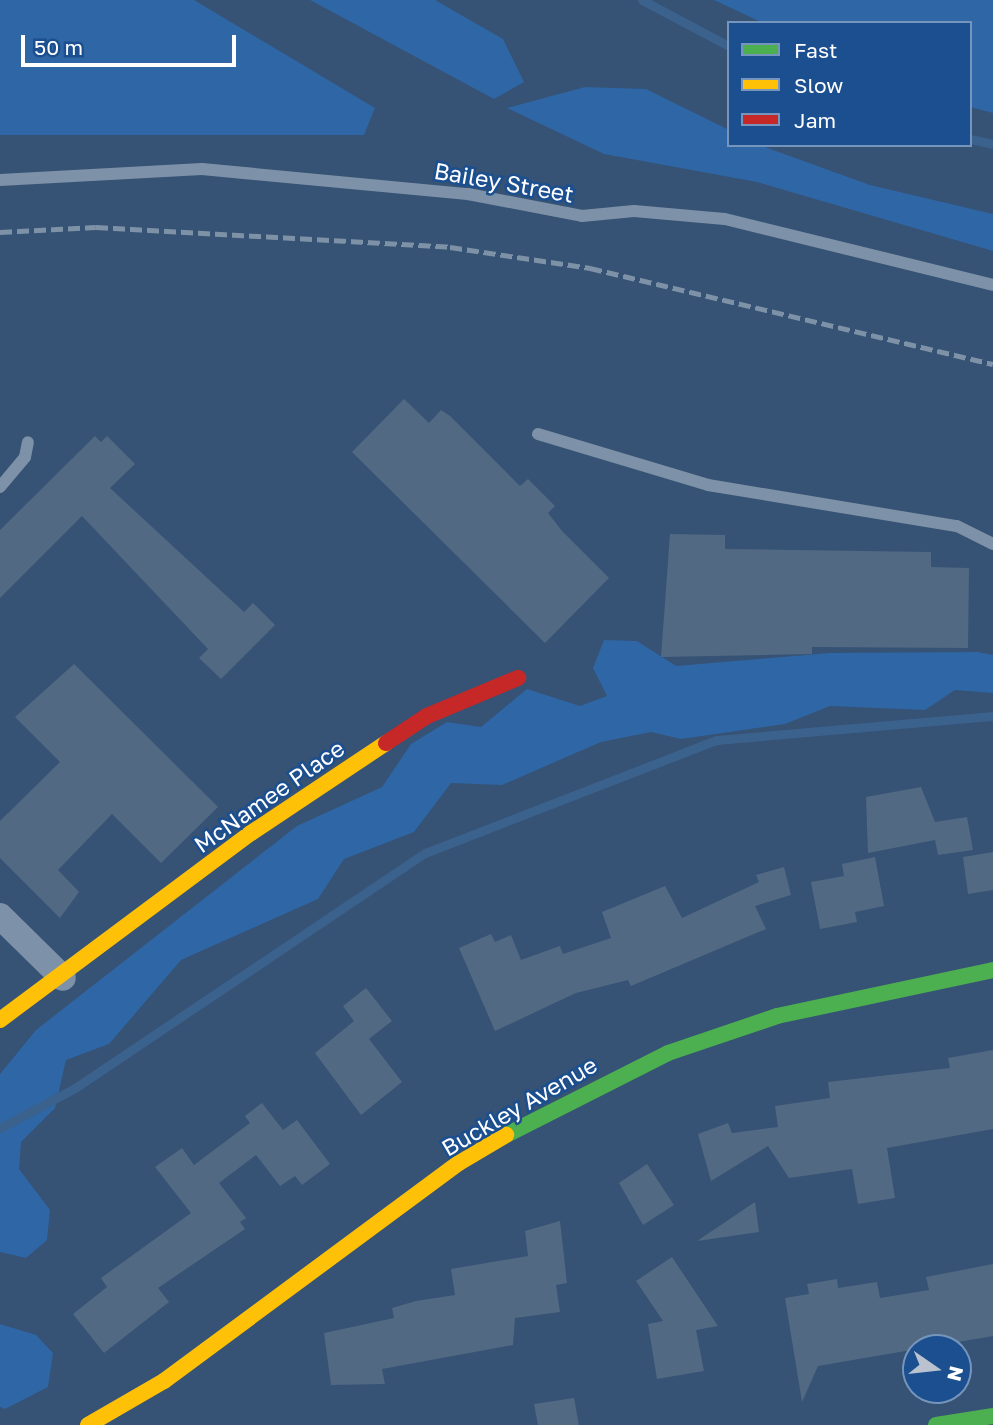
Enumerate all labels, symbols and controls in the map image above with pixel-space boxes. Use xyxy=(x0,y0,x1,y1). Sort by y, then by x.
scale bar xyxy=(24,21,240,65)
legend xyxy=(727,21,972,147)
text: 50 m xyxy=(34,34,83,60)
text: Fast xyxy=(794,37,837,63)
text: Slow xyxy=(794,72,843,98)
text: Jam xyxy=(794,107,836,133)
street label: Bailey Street xyxy=(432,156,576,208)
street label: McNamee Place xyxy=(189,734,349,858)
street label: Buckley Avenue xyxy=(436,1050,602,1162)
north arrow xyxy=(902,1334,972,1404)
text: N xyxy=(943,1364,969,1384)

